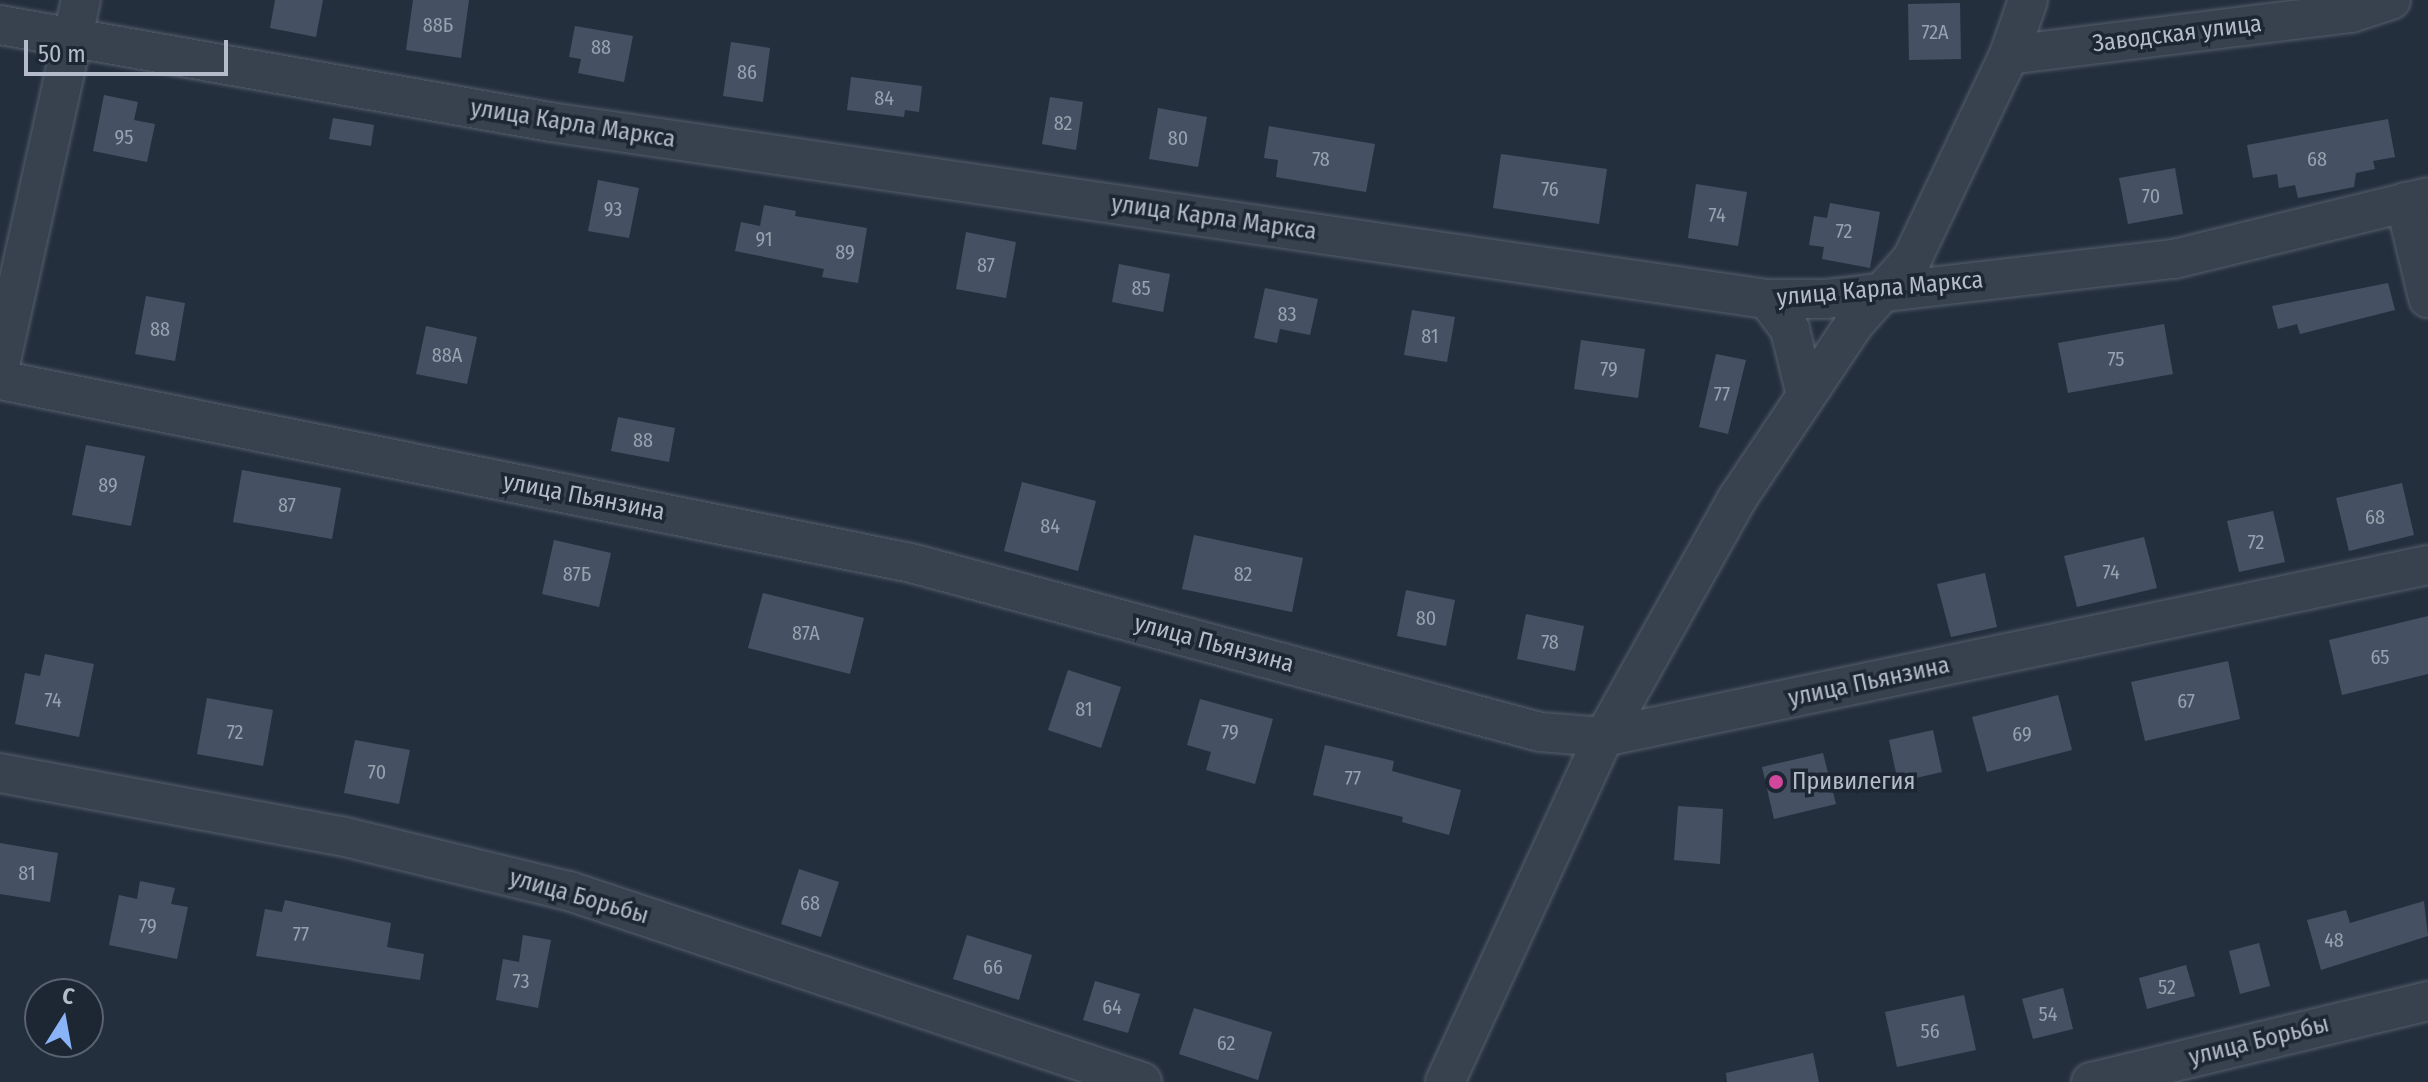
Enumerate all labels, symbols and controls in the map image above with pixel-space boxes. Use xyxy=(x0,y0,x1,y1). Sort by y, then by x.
street label: Заводская улица xyxy=(2091,9,2263,59)
house number: 88Б xyxy=(423,13,453,37)
house number: 72А xyxy=(1921,20,1949,44)
scale bar xyxy=(28,24,232,74)
house number: 88 xyxy=(591,35,611,59)
text: 50 m xyxy=(38,40,86,68)
house number: 86 xyxy=(737,60,757,84)
house number: 84 xyxy=(874,86,894,110)
street label: улица Карла Маркса xyxy=(469,94,677,154)
house number: 82 xyxy=(1054,111,1072,135)
house number: 95 xyxy=(115,125,133,149)
house number: 80 xyxy=(1168,126,1188,150)
house number: 78 xyxy=(1312,147,1330,171)
house number: 68 xyxy=(2307,147,2327,171)
house number: 76 xyxy=(1541,177,1559,201)
house number: 70 xyxy=(2142,184,2160,208)
street label: улица Карла Маркса xyxy=(1110,189,1318,247)
house number: 93 xyxy=(604,197,622,221)
house number: 74 xyxy=(1708,203,1726,227)
house number: 72 xyxy=(1836,219,1852,243)
house number: 91 xyxy=(755,227,773,251)
house number: 89 xyxy=(835,240,855,264)
house number: 87 xyxy=(977,253,995,277)
street label: улица Карла Маркса xyxy=(1776,266,1984,312)
house number: 85 xyxy=(1131,276,1151,300)
house number: 83 xyxy=(1277,302,1297,326)
house number: 88 xyxy=(150,317,170,341)
house number: 81 xyxy=(1421,324,1439,348)
house number: 88А xyxy=(432,343,462,367)
house number: 75 xyxy=(2108,347,2124,371)
house number: 79 xyxy=(1600,357,1618,381)
house number: 77 xyxy=(1714,382,1730,406)
house number: 88 xyxy=(633,428,653,452)
street label: улица Пьянзина xyxy=(501,467,667,527)
house number: 89 xyxy=(98,473,118,497)
house number: 87 xyxy=(278,493,296,517)
house number: 68 xyxy=(2365,505,2385,529)
house number: 84 xyxy=(1040,514,1060,538)
house number: 72 xyxy=(2248,530,2264,554)
house number: 74 xyxy=(2102,560,2120,584)
house number: 87Б xyxy=(563,562,591,586)
house number: 82 xyxy=(1234,562,1252,586)
house number: 80 xyxy=(1416,606,1436,630)
street label: улица Пьянзина xyxy=(1131,609,1297,679)
house number: 87А xyxy=(792,621,820,645)
house number: 78 xyxy=(1541,630,1559,654)
house number: 65 xyxy=(2371,645,2389,669)
street label: улица Пьянзина xyxy=(1786,651,1952,713)
house number: 74 xyxy=(44,688,62,712)
house number: 67 xyxy=(2177,689,2195,713)
house number: 81 xyxy=(1075,697,1093,721)
house number: 72 xyxy=(227,720,243,744)
house number: 79 xyxy=(1221,720,1239,744)
house number: 69 xyxy=(2012,722,2032,746)
house number: 70 xyxy=(368,760,386,784)
house number: 77 xyxy=(1345,766,1361,790)
place label: Привилегия xyxy=(1792,768,1915,796)
marker: Привилегия xyxy=(1767,773,1785,791)
house number: 81 xyxy=(18,861,36,885)
street label: улица Борьбы xyxy=(506,863,652,931)
house number: 68 xyxy=(800,891,820,915)
house number: 79 xyxy=(139,914,157,938)
house number: 77 xyxy=(293,922,309,946)
house number: 48 xyxy=(2324,928,2344,952)
house number: 66 xyxy=(983,955,1003,979)
house number: 73 xyxy=(513,969,529,993)
house number: 52 xyxy=(2158,975,2176,999)
north arrow xyxy=(24,978,104,1058)
text: С xyxy=(60,982,77,1010)
house number: 64 xyxy=(1102,995,1122,1019)
house number: 54 xyxy=(2039,1002,2057,1026)
street label: улица Борьбы xyxy=(2186,1010,2332,1072)
house number: 56 xyxy=(1920,1019,1940,1043)
house number: 62 xyxy=(1217,1031,1235,1055)

